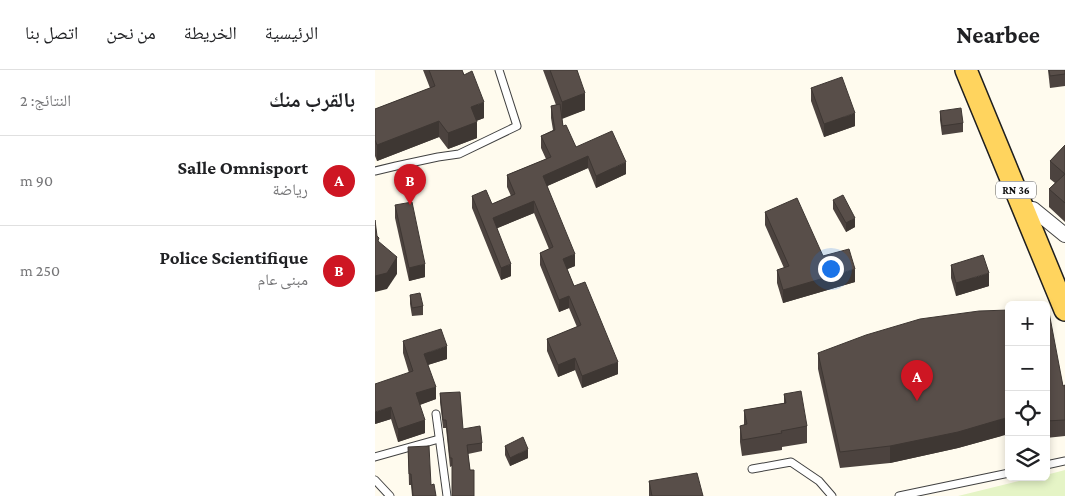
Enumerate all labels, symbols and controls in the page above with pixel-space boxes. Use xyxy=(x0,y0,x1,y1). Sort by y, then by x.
text: Nearbee xyxy=(956,21,1040,48)
text: اتصل بنا xyxy=(25,23,78,43)
text: من نحن xyxy=(106,23,156,43)
text: الخريطة xyxy=(184,23,237,43)
text: الرئيسية xyxy=(265,23,318,43)
text: بالقرب منك xyxy=(269,88,355,112)
text: النتائج: 2 xyxy=(20,92,71,109)
text: Salle Omnisport xyxy=(178,157,308,178)
pin: B xyxy=(394,164,426,205)
text: 90 m xyxy=(20,172,53,189)
text: A xyxy=(334,172,344,189)
text: رياضة xyxy=(272,181,308,198)
road number: RN 36 xyxy=(996,182,1036,198)
text: Police Scientifique xyxy=(159,247,308,268)
your location xyxy=(818,256,844,282)
text: 250 m xyxy=(20,262,60,279)
text: B xyxy=(334,262,344,279)
text: مبنى عام xyxy=(257,271,308,288)
map controls xyxy=(1005,301,1050,481)
button: + xyxy=(1005,301,1050,346)
button: − xyxy=(1005,346,1050,391)
pin: A xyxy=(901,360,933,401)
button: locate xyxy=(1005,391,1050,436)
button: layers xyxy=(1005,436,1050,481)

